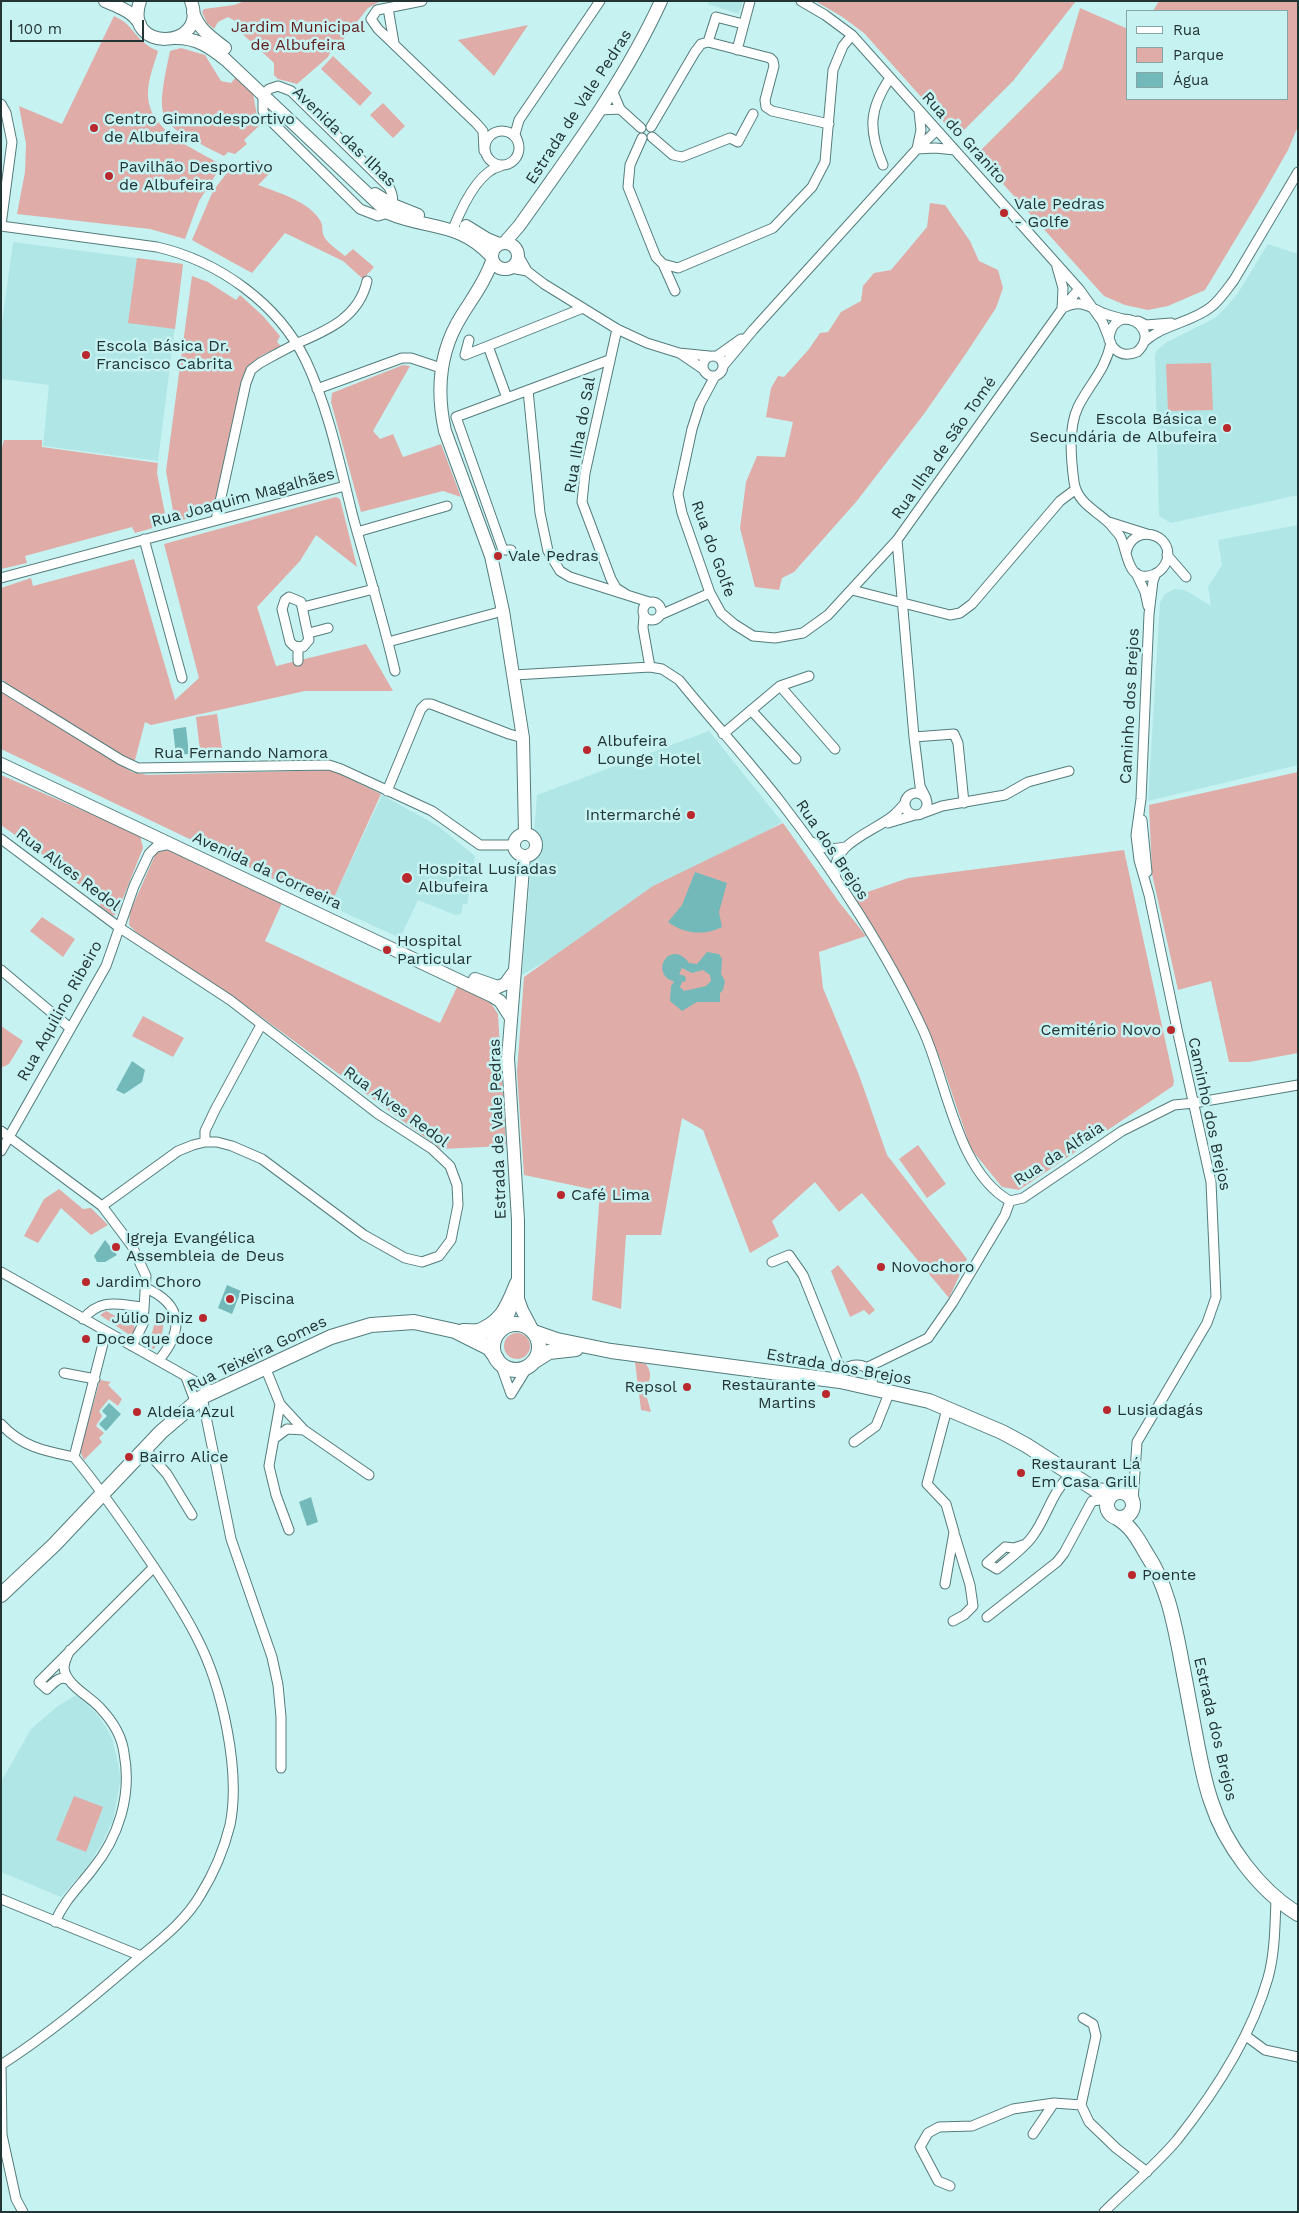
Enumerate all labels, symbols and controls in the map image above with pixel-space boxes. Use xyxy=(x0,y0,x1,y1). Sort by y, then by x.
scale bar xyxy=(12,10,146,42)
legend xyxy=(1126,10,1289,100)
park label: Jardim Municipal de Albufeira xyxy=(231,17,365,55)
text: 100 m xyxy=(18,20,62,38)
text: Rua xyxy=(1173,21,1201,39)
street label: Estrada de Vale Pedras xyxy=(522,26,636,188)
text: Parque xyxy=(1173,46,1224,64)
text: Água xyxy=(1173,71,1209,89)
street label: Avenida das Ilhas xyxy=(288,83,400,191)
street label: Rua do Granito xyxy=(918,88,1010,188)
place label: Centro Gimnodesportivo de Albufeira xyxy=(104,109,295,147)
marker: Centro Gimnodesportivo de Albufeira xyxy=(88,122,100,134)
place label: Pavilhão Desportivo de Albufeira xyxy=(119,157,273,195)
marker: Pavilhão Desportivo de Albufeira xyxy=(103,170,115,182)
place label: Vale Pedras - Golfe xyxy=(1014,194,1105,232)
marker: Vale Pedras - Golfe xyxy=(998,207,1010,219)
place label: Escola Básica Dr. Francisco Cabrita xyxy=(96,336,233,374)
marker: Escola Básica Dr. Francisco Cabrita xyxy=(80,349,92,361)
street label: Rua Ilha de São Tomé xyxy=(887,373,1001,523)
street label: Rua Ilha do Sal xyxy=(560,375,600,495)
place label: Escola Básica e Secundária de Albufeira xyxy=(1029,409,1217,447)
marker: Escola Básica e Secundária de Albufeira xyxy=(1221,422,1233,434)
street label: Rua Joaquim Magalhães xyxy=(149,464,337,532)
street label: Rua do Golfe xyxy=(687,498,739,600)
place label: Vale Pedras xyxy=(508,546,599,566)
marker: Vale Pedras xyxy=(492,550,504,562)
street label: Caminho dos Brejos xyxy=(1116,628,1144,784)
place label: Albufeira Lounge Hotel xyxy=(597,731,701,769)
street label: Rua Fernando Namora xyxy=(154,743,328,763)
marker: Albufeira Lounge Hotel xyxy=(581,744,593,756)
street label: Rua dos Brejos xyxy=(791,796,873,904)
place label: Intermarché xyxy=(585,805,681,825)
marker: Intermarché xyxy=(685,809,697,821)
street label: Rua Alves Redol xyxy=(12,825,124,915)
street label: Avenida da Correeira xyxy=(189,828,345,914)
place label: Hospital Lusíadas Albufeira xyxy=(418,859,557,897)
marker: Hospital Lusíadas Albufeira xyxy=(400,871,414,885)
place label: Hospital Particular xyxy=(397,931,472,969)
street label: Rua Aquilino Ribeiro xyxy=(13,937,107,1085)
marker: Hospital Particular xyxy=(381,944,393,956)
place label: Cemitério Novo xyxy=(1040,1020,1161,1040)
marker: Cemitério Novo xyxy=(1165,1024,1177,1036)
street label: Caminho dos Brejos xyxy=(1183,1036,1235,1192)
street label: Estrada de Vale Pedras xyxy=(485,1038,511,1220)
street label: Rua Alves Redol xyxy=(340,1062,452,1152)
street label: Rua da Alfaia xyxy=(1011,1118,1107,1190)
place label: Café Lima xyxy=(571,1185,650,1205)
marker: Café Lima xyxy=(555,1189,567,1201)
place label: Igreja Evangélica Assembleia de Deus xyxy=(126,1228,285,1266)
marker: Igreja Evangélica Assembleia de Deus xyxy=(110,1241,122,1253)
place label: Novochoro xyxy=(891,1257,974,1277)
marker: Novochoro xyxy=(875,1261,887,1273)
place label: Jardim Choro xyxy=(96,1272,201,1292)
marker: Jardim Choro xyxy=(80,1276,92,1288)
place label: Piscina xyxy=(240,1289,295,1309)
marker: Piscina xyxy=(224,1293,236,1305)
place label: Júlio Diniz xyxy=(112,1308,193,1328)
street label: Rua Teixeira Gomes xyxy=(184,1312,330,1396)
marker: Júlio Diniz xyxy=(197,1312,209,1324)
place label: Doce que doce xyxy=(96,1329,213,1349)
marker: Doce que doce xyxy=(80,1333,92,1345)
street label: Estrada dos Brejos xyxy=(765,1345,913,1389)
place label: Restaurante Martins xyxy=(721,1375,816,1413)
place label: Repsol xyxy=(624,1377,677,1397)
marker: Repsol xyxy=(681,1381,693,1393)
marker: Restaurante Martins xyxy=(820,1388,832,1400)
place label: Lusiadagás xyxy=(1117,1400,1203,1420)
place label: Aldeia Azul xyxy=(147,1402,234,1422)
marker: Lusiadagás xyxy=(1101,1404,1113,1416)
marker: Aldeia Azul xyxy=(131,1406,143,1418)
place label: Bairro Alice xyxy=(139,1447,229,1467)
marker: Bairro Alice xyxy=(123,1451,135,1463)
place label: Restaurant Lá Em Casa Grill xyxy=(1031,1454,1141,1492)
marker: Restaurant Lá Em Casa Grill xyxy=(1015,1467,1027,1479)
place label: Poente xyxy=(1142,1565,1196,1585)
marker: Poente xyxy=(1126,1569,1138,1581)
street label: Estrada dos Brejos xyxy=(1189,1655,1241,1803)

